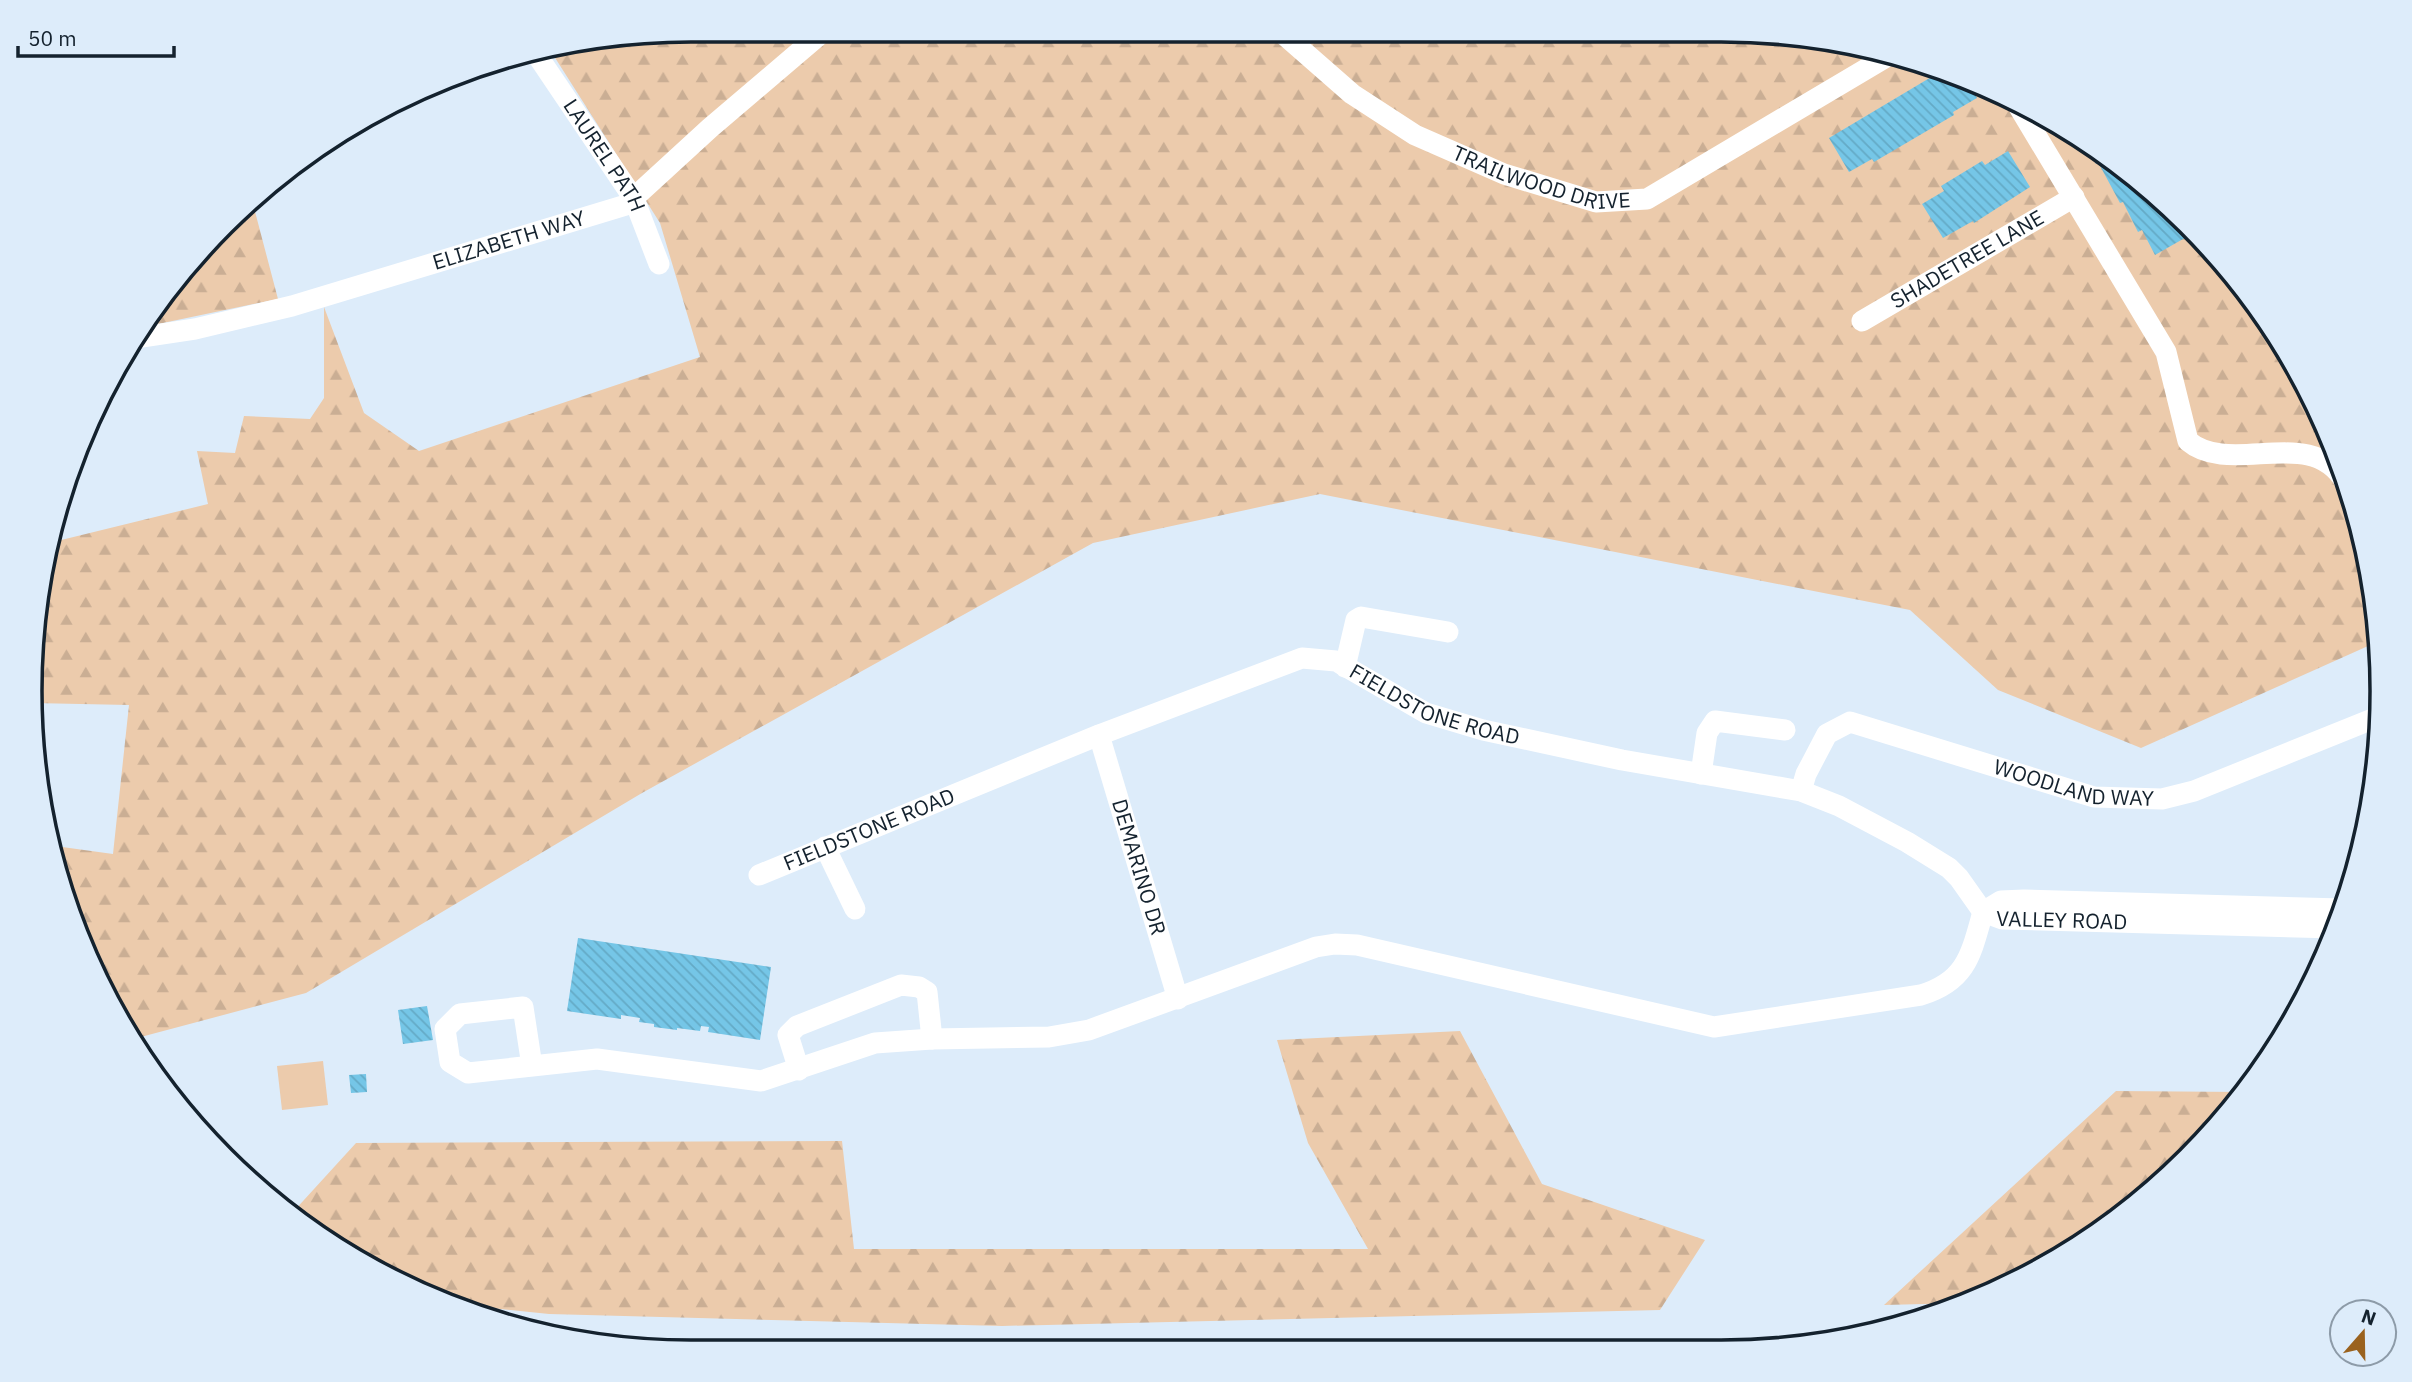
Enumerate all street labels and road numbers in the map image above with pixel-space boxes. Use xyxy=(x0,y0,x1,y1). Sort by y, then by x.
street label: LAUREL PATH xyxy=(557,93,653,215)
street label: TRAILWOOD DRIVE xyxy=(1448,138,1631,215)
street label: ELIZABETH WAY xyxy=(429,203,589,276)
street label: SHADETREE LANE xyxy=(1885,203,2049,314)
street label: FIELDSTONE ROAD xyxy=(1345,657,1522,751)
street label: WOODLAND WAY xyxy=(1991,752,2155,812)
street label: FIELDSTONE ROAD xyxy=(779,781,959,877)
street label: DEMARINO DR xyxy=(1106,795,1173,938)
street label: VALLEY ROAD xyxy=(1996,904,2128,935)

